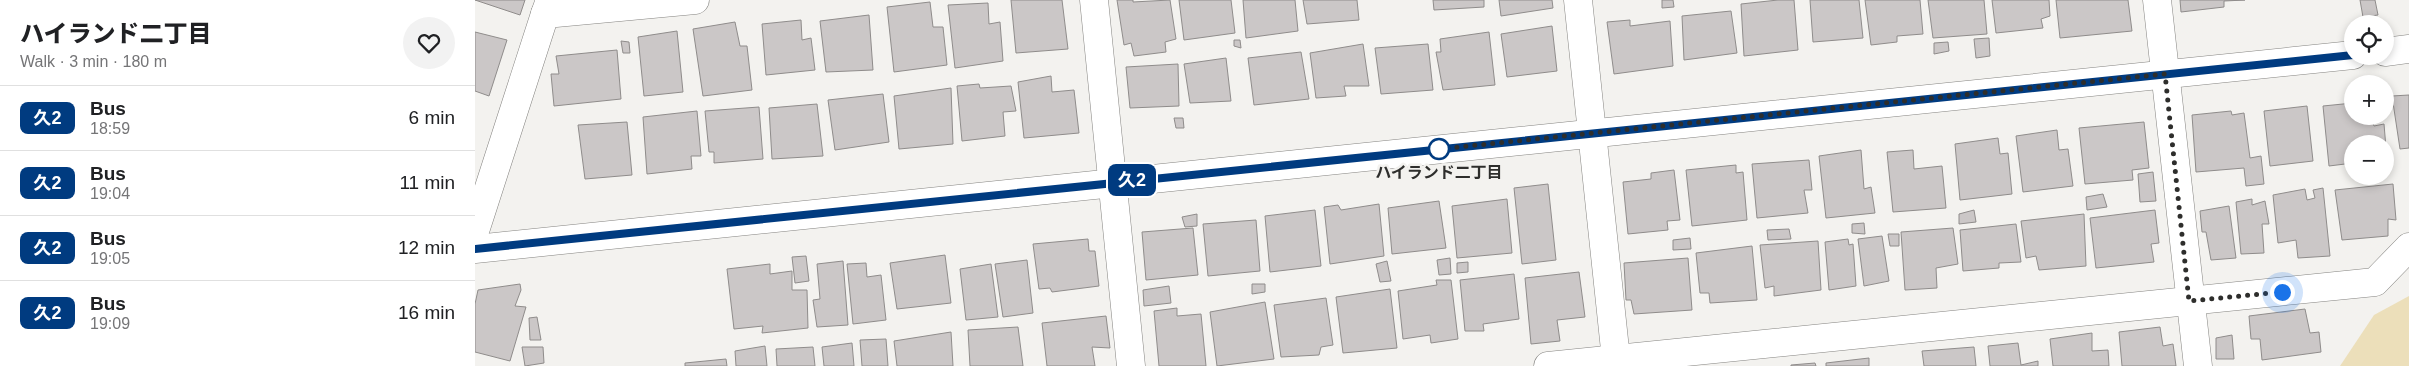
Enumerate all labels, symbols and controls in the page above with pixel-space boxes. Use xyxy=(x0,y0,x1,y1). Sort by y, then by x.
map controls xyxy=(2344,15,2394,185)
button: locate xyxy=(2344,15,2394,65)
button: heart xyxy=(403,17,455,69)
text: ハイランド二丁目 xyxy=(20,20,212,47)
text: Walk · 3 min · 180 m xyxy=(20,53,167,70)
button: + xyxy=(2344,75,2394,125)
text: Bus xyxy=(90,98,126,119)
text: 6 min xyxy=(409,107,455,128)
text: 久2 xyxy=(33,108,62,128)
text: 18:59 xyxy=(90,120,130,137)
button: − xyxy=(2344,135,2394,185)
marker: ハイランド二丁目 xyxy=(1428,138,1450,160)
text: Bus xyxy=(90,163,126,184)
line badge: 久2 xyxy=(1109,164,1155,196)
place label: ハイランド二丁目 xyxy=(1375,164,1503,181)
text: 久2 xyxy=(1118,170,1146,190)
text: 11 min xyxy=(399,172,455,193)
text: 久2 xyxy=(33,173,62,193)
text: 19:04 xyxy=(90,185,130,202)
text: Bus xyxy=(90,228,126,249)
text: 12 min xyxy=(398,237,455,258)
text: 久2 xyxy=(33,238,62,258)
text: 19:05 xyxy=(90,250,130,267)
your location xyxy=(2270,280,2295,305)
text: Bus xyxy=(90,293,126,314)
text: 16 min xyxy=(398,302,455,323)
text: 久2 xyxy=(33,303,62,323)
text: 19:09 xyxy=(90,315,130,332)

